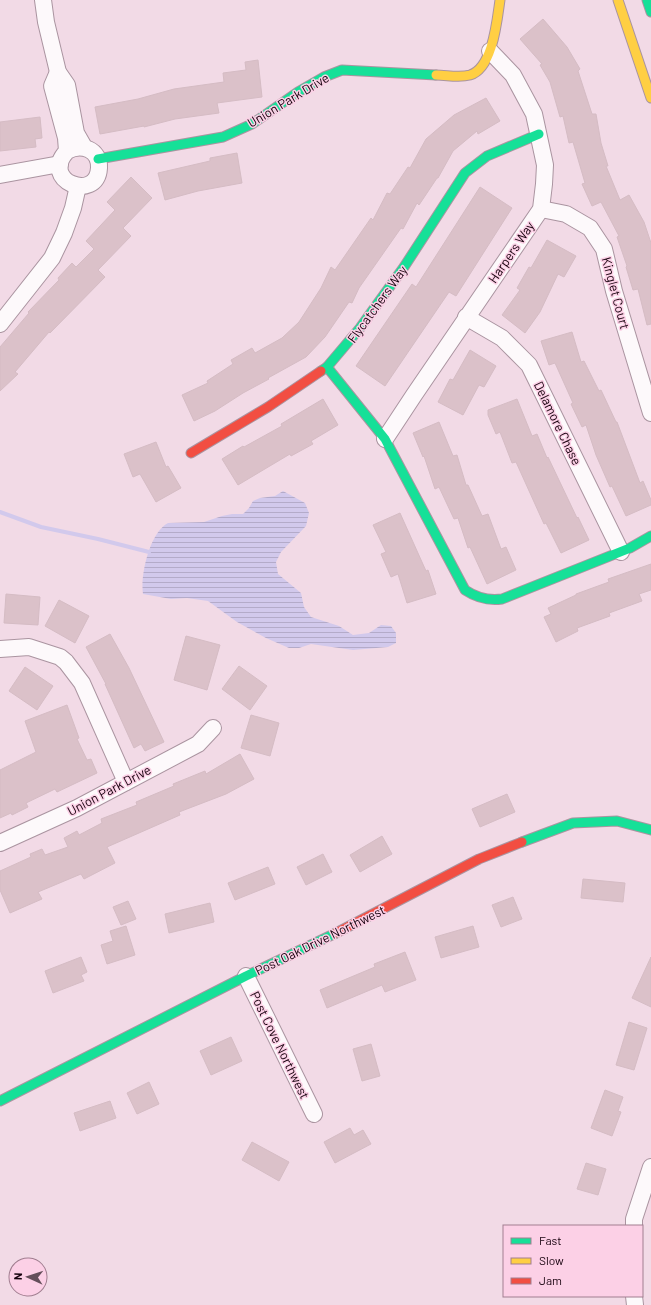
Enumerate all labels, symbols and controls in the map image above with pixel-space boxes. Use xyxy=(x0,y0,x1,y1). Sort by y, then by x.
street label: Union Park Drive xyxy=(244,69,332,131)
street label: Harpers Way xyxy=(485,218,537,286)
street label: Kinglet Court xyxy=(599,255,633,331)
street label: Flycatchers Way xyxy=(344,262,410,346)
street label: Delamore Chase xyxy=(531,378,585,468)
street label: Union Park Drive xyxy=(64,761,154,819)
street label: Post Oak Drive Northwest xyxy=(252,902,388,978)
street label: Post Cove Northwest xyxy=(247,989,313,1101)
legend xyxy=(503,1225,643,1297)
text: Fast xyxy=(539,1233,562,1247)
text: Slow xyxy=(539,1253,564,1267)
north arrow xyxy=(8,1257,48,1297)
text: N xyxy=(11,1272,24,1280)
text: Jam xyxy=(539,1273,562,1287)

